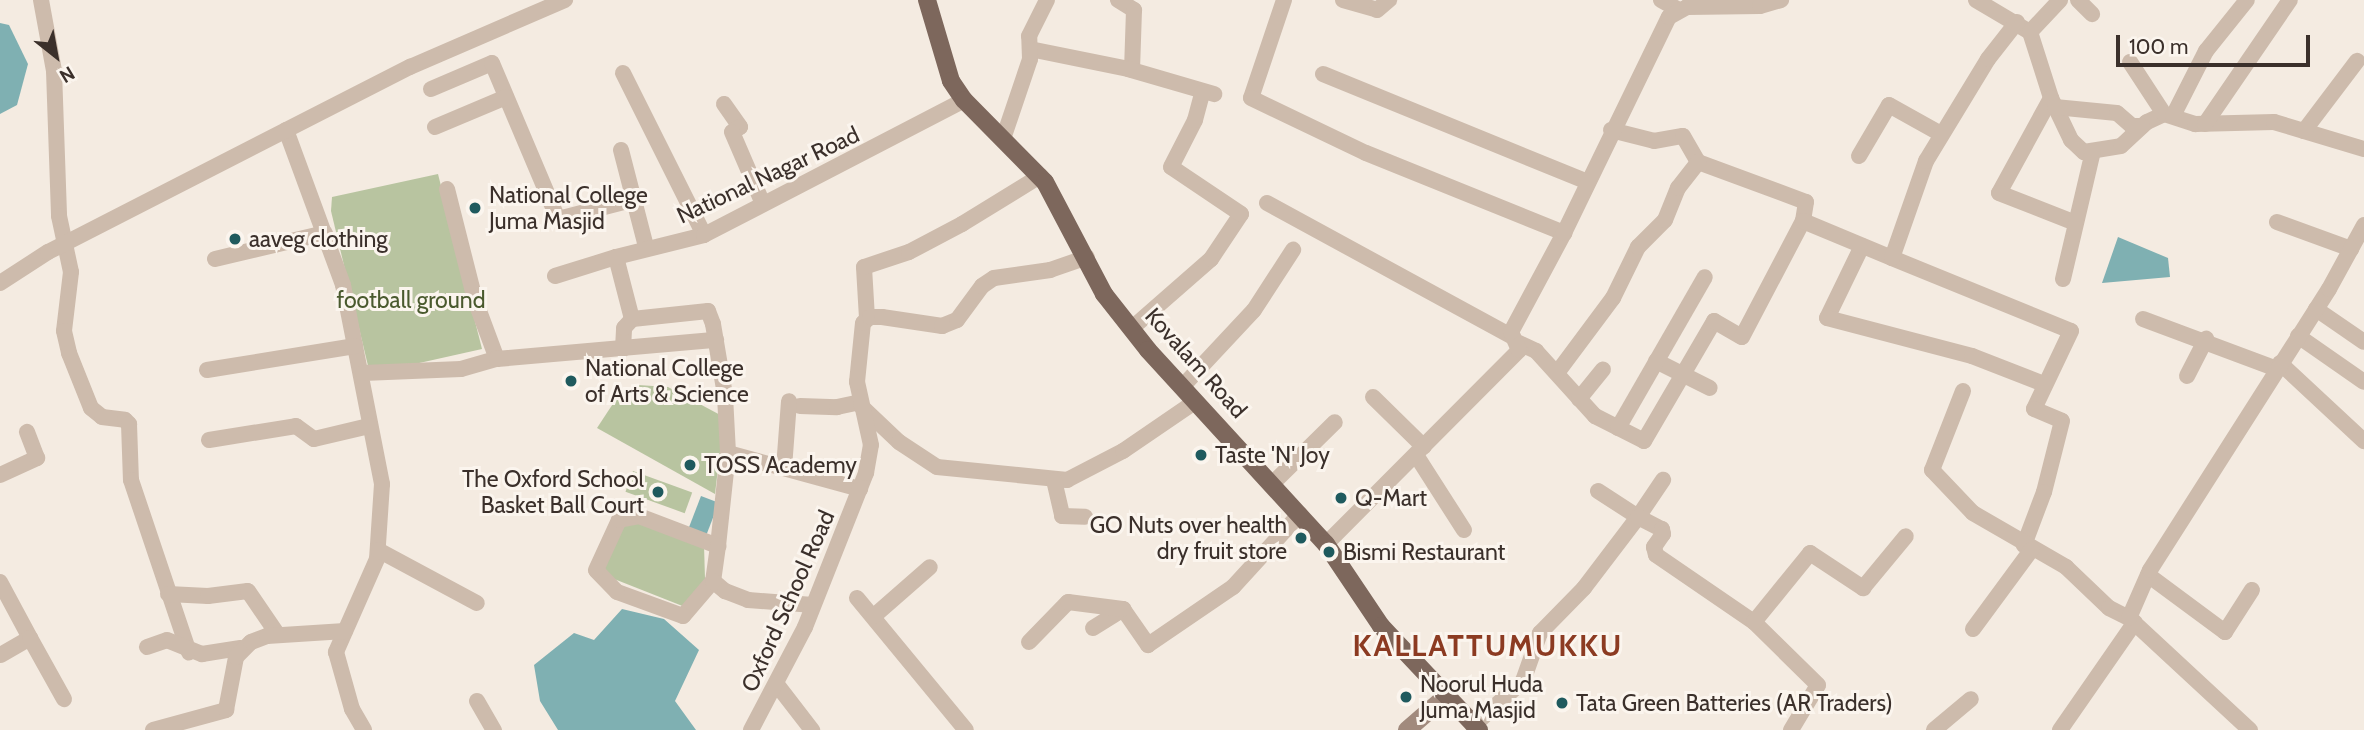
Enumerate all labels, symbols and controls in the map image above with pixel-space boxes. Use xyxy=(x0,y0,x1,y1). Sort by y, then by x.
north arrow xyxy=(21,21,91,91)
scale bar xyxy=(2119,21,2313,65)
text: 100 m xyxy=(2129,34,2188,59)
text: N xyxy=(55,61,79,88)
street label: National Nagar Road xyxy=(672,121,864,229)
place label: National College Juma Masjid xyxy=(489,181,648,235)
marker: National College Juma Masjid xyxy=(467,200,483,216)
place label: aaveg clothing xyxy=(249,225,388,253)
marker: aaveg clothing xyxy=(227,231,243,247)
park label: football ground xyxy=(337,286,485,314)
street label: Kovalam Road xyxy=(1139,302,1253,424)
place label: National College of Arts & Science xyxy=(585,354,749,408)
marker: National College of Arts & Science xyxy=(563,373,579,389)
place label: Taste 'N' Joy xyxy=(1215,441,1330,469)
marker: Taste 'N' Joy xyxy=(1193,447,1209,463)
place label: TOSS Academy xyxy=(704,451,857,479)
marker: TOSS Academy xyxy=(682,457,698,473)
place label: The Oxford School Basket Ball Court xyxy=(462,465,644,519)
marker: The Oxford School Basket Ball Court xyxy=(650,484,666,500)
place label: Q-Mart xyxy=(1355,484,1427,512)
marker: Q-Mart xyxy=(1333,490,1349,506)
street label: Oxford School Road xyxy=(736,506,840,696)
place label: GO Nuts over health dry fruit store xyxy=(1090,511,1287,565)
marker: GO Nuts over health dry fruit store xyxy=(1293,530,1309,546)
place label: Bismi Restaurant xyxy=(1343,538,1505,566)
marker: Bismi Restaurant xyxy=(1321,544,1337,560)
district label: KALLATTUMUKKU xyxy=(1354,628,1622,664)
place label: Noorul Huda Juma Masjid xyxy=(1420,670,1543,724)
marker: Noorul Huda Juma Masjid xyxy=(1398,689,1414,705)
place label: Tata Green Batteries (AR Traders) xyxy=(1576,689,1893,717)
marker: Tata Green Batteries (AR Traders) xyxy=(1554,695,1570,711)

